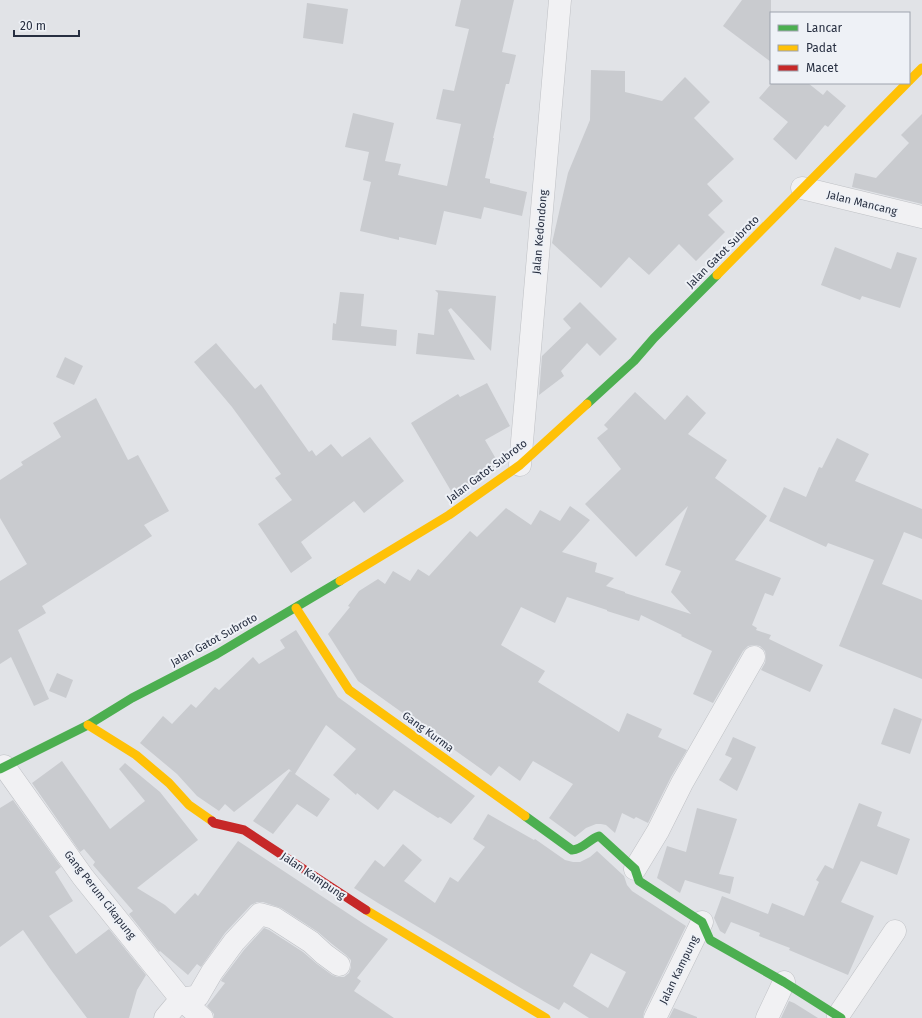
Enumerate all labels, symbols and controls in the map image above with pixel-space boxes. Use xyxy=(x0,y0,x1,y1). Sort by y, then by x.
scale bar xyxy=(14,12,79,38)
legend xyxy=(770,12,910,84)
text: 20 m xyxy=(20,19,46,33)
text: Lancar xyxy=(806,21,843,35)
text: Padat xyxy=(806,41,838,55)
text: Macet xyxy=(806,61,839,75)
street label: Jalan Mancang xyxy=(825,188,899,218)
street label: Jalan Kedondong xyxy=(530,189,550,275)
street label: Jalan Gatot Subroto xyxy=(684,213,762,291)
street label: Jalan Gatot Subroto xyxy=(444,437,530,505)
street label: Jalan Gatot Subroto xyxy=(168,611,260,669)
street label: Gang Kurma xyxy=(400,709,456,755)
street label: Gang Perum Cikapung xyxy=(61,848,139,942)
street label: Jalan Kampung xyxy=(278,850,348,902)
street label: Jalan Kampung xyxy=(657,933,701,1006)

